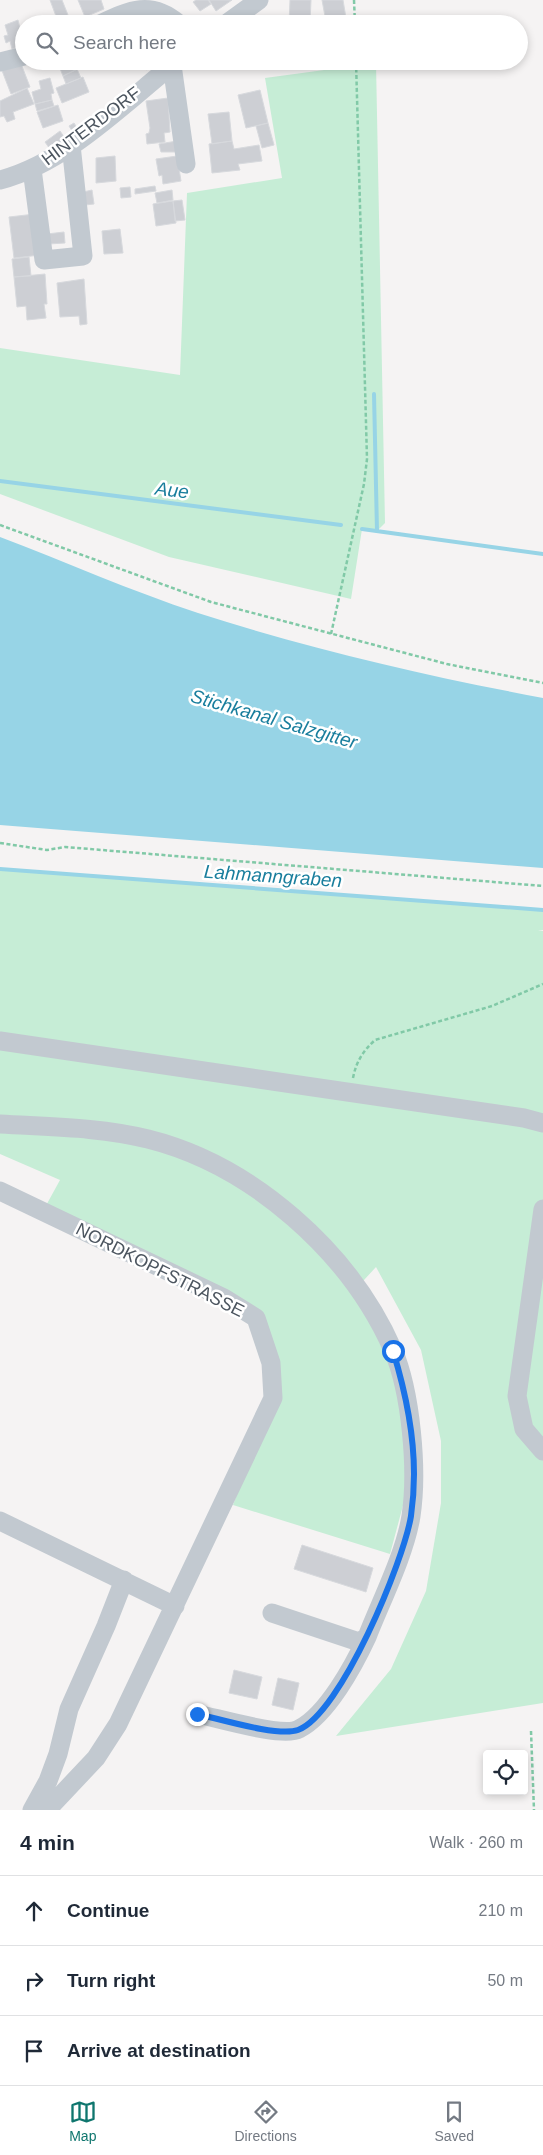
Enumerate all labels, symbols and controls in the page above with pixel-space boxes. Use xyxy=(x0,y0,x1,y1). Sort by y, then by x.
search box xyxy=(15,15,528,70)
icon: search xyxy=(33,29,61,57)
text: Search here xyxy=(73,32,177,53)
street label: HINTERDORF xyxy=(38,83,144,169)
water label: Aue xyxy=(153,477,190,502)
water label: Stichkanal Salzgitter xyxy=(188,685,360,753)
water label: Lahmanngraben xyxy=(203,861,343,891)
street label: NORDKOPFSTRASSE xyxy=(73,1219,247,1321)
route start xyxy=(382,1340,405,1363)
route end xyxy=(186,1703,209,1726)
map controls xyxy=(483,1750,528,1795)
button: locate xyxy=(483,1750,528,1795)
text: 4 min xyxy=(20,1831,75,1854)
text: Walk · 260 m xyxy=(429,1834,523,1851)
icon: ahead xyxy=(20,1897,48,1925)
text: Continue xyxy=(67,1900,149,1921)
text: 210 m xyxy=(479,1902,523,1919)
icon: right xyxy=(20,1967,48,1995)
text: Turn right xyxy=(67,1970,155,1991)
text: 50 m xyxy=(487,1972,523,1989)
icon: arrive xyxy=(20,2037,48,2065)
text: Arrive at destination xyxy=(67,2040,251,2061)
tab: Map xyxy=(69,2098,97,2144)
tab: Directions xyxy=(235,2098,297,2144)
tab: Saved xyxy=(434,2098,474,2144)

